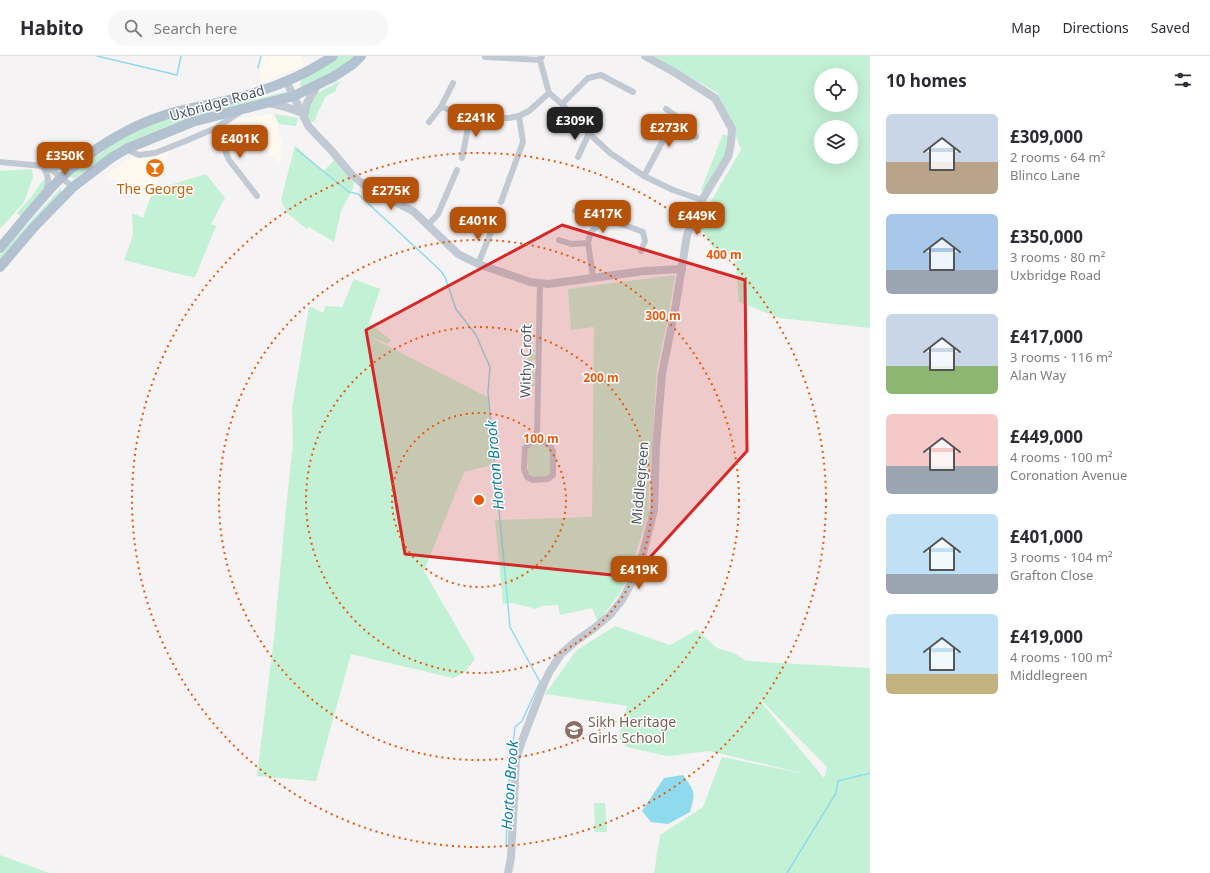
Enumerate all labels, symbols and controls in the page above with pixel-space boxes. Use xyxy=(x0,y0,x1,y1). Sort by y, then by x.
search box xyxy=(108,10,388,46)
text: Habito xyxy=(20,15,84,41)
icon: search xyxy=(122,17,144,39)
text: Search here xyxy=(154,18,237,38)
text: Map xyxy=(1011,18,1040,37)
text: Directions xyxy=(1062,18,1129,37)
text: Saved xyxy=(1151,18,1190,37)
map controls xyxy=(814,68,858,164)
button: locate xyxy=(814,68,858,112)
text: 10 homes xyxy=(886,69,967,92)
icon: filters xyxy=(1172,69,1194,91)
street label: Uxbridge Road xyxy=(167,80,267,125)
pin: £241K xyxy=(448,104,504,138)
pin: £309K xyxy=(547,107,603,141)
text: £241K xyxy=(457,108,495,126)
text: £309K xyxy=(556,111,594,129)
pin: £273K xyxy=(641,114,697,148)
text: £273K xyxy=(650,118,688,136)
button: layers xyxy=(814,120,858,164)
pin: £401K xyxy=(212,125,268,159)
text: £309,000 xyxy=(1010,125,1083,148)
text: £401K xyxy=(221,129,259,147)
icon: home xyxy=(918,130,966,178)
pin: £350K xyxy=(37,142,93,176)
text: £350K xyxy=(46,146,84,164)
text: 2 rooms · 64 m² xyxy=(1010,148,1105,166)
bar icon: The George xyxy=(144,157,166,179)
text: Blinco Lane xyxy=(1010,166,1080,184)
pin: £275K xyxy=(363,177,419,211)
place label: The George xyxy=(117,179,193,198)
text: £275K xyxy=(372,181,410,199)
pin: £417K xyxy=(575,200,631,234)
pin: £449K xyxy=(669,202,725,236)
text: £417K xyxy=(584,204,622,222)
text: £449K xyxy=(678,206,716,224)
pin: £401K xyxy=(450,207,506,241)
text: £401K xyxy=(459,211,497,229)
text: £350,000 xyxy=(1010,225,1083,248)
icon: home xyxy=(918,230,966,278)
text: 400 m xyxy=(706,246,742,263)
text: 3 rooms · 80 m² xyxy=(1010,248,1105,266)
text: Uxbridge Road xyxy=(1010,266,1101,284)
text: 300 m xyxy=(645,307,681,324)
street label: Withy Croft xyxy=(515,324,536,398)
text: £417,000 xyxy=(1010,325,1083,348)
icon: home xyxy=(918,330,966,378)
text: 3 rooms · 116 m² xyxy=(1010,348,1113,366)
text: Alan Way xyxy=(1010,366,1066,384)
text: 200 m xyxy=(583,369,619,386)
water label: Horton Brook xyxy=(480,419,508,511)
text: £449,000 xyxy=(1010,425,1083,448)
text: 100 m xyxy=(523,430,559,447)
icon: home xyxy=(918,430,966,478)
street label: Middlegreen xyxy=(626,440,653,525)
text: 4 rooms · 100 m² xyxy=(1010,448,1113,466)
text: Coronation Avenue xyxy=(1010,466,1127,484)
centre of rings xyxy=(472,493,486,507)
text: £401,000 xyxy=(1010,525,1083,548)
icon: home xyxy=(918,530,966,578)
text: 3 rooms · 104 m² xyxy=(1010,548,1113,566)
pin: £419K xyxy=(611,556,667,590)
text: £419K xyxy=(620,560,658,578)
text: Grafton Close xyxy=(1010,566,1093,584)
text: £419,000 xyxy=(1010,625,1083,648)
icon: home xyxy=(918,630,966,678)
text: 4 rooms · 100 m² xyxy=(1010,648,1113,666)
text: Middlegreen xyxy=(1010,666,1088,684)
place label: Sikh Heritage Girls School xyxy=(588,712,676,747)
school or university icon: Sikh Heritage Girls School xyxy=(563,719,585,741)
water label: Horton Brook xyxy=(496,739,522,830)

